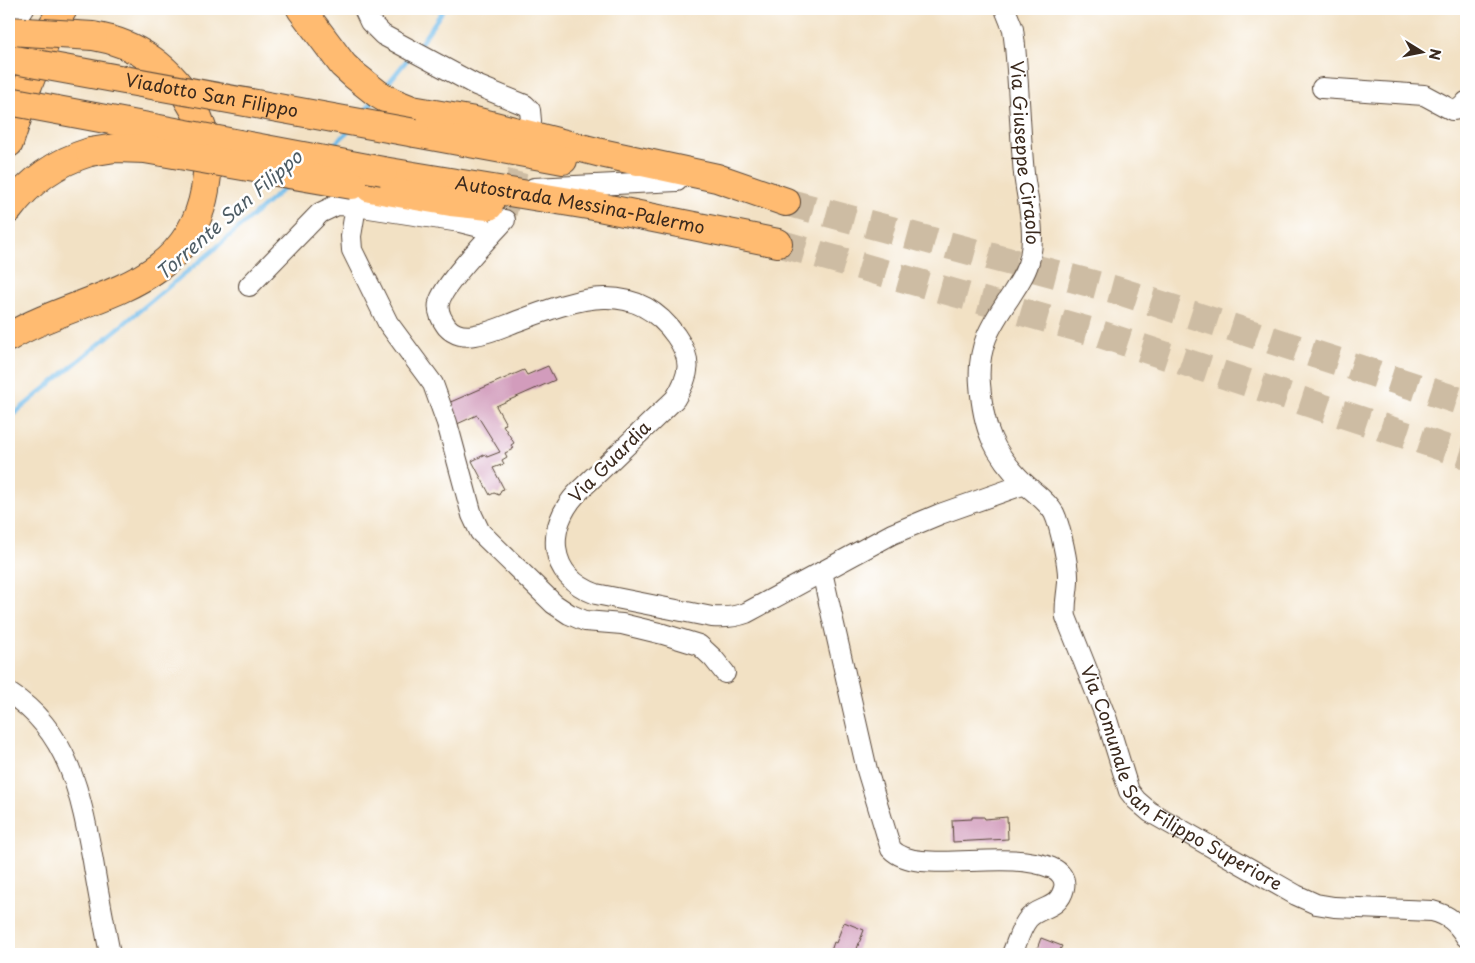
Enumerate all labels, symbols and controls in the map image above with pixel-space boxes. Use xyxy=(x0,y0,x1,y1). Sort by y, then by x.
north arrow xyxy=(1398,28,1448,78)
text: N xyxy=(1424,47,1447,62)
street label: Via Giuseppe Ciraolo xyxy=(1004,60,1047,245)
street label: Viadotto San Filippo xyxy=(123,65,301,123)
water label: Torrente San Filippo xyxy=(149,142,309,286)
street label: Autostrada Messina-Palermo xyxy=(453,168,708,240)
street label: Via Guardia xyxy=(562,413,657,508)
street label: Via Comunale San Filippo Superiore xyxy=(1075,661,1288,897)

